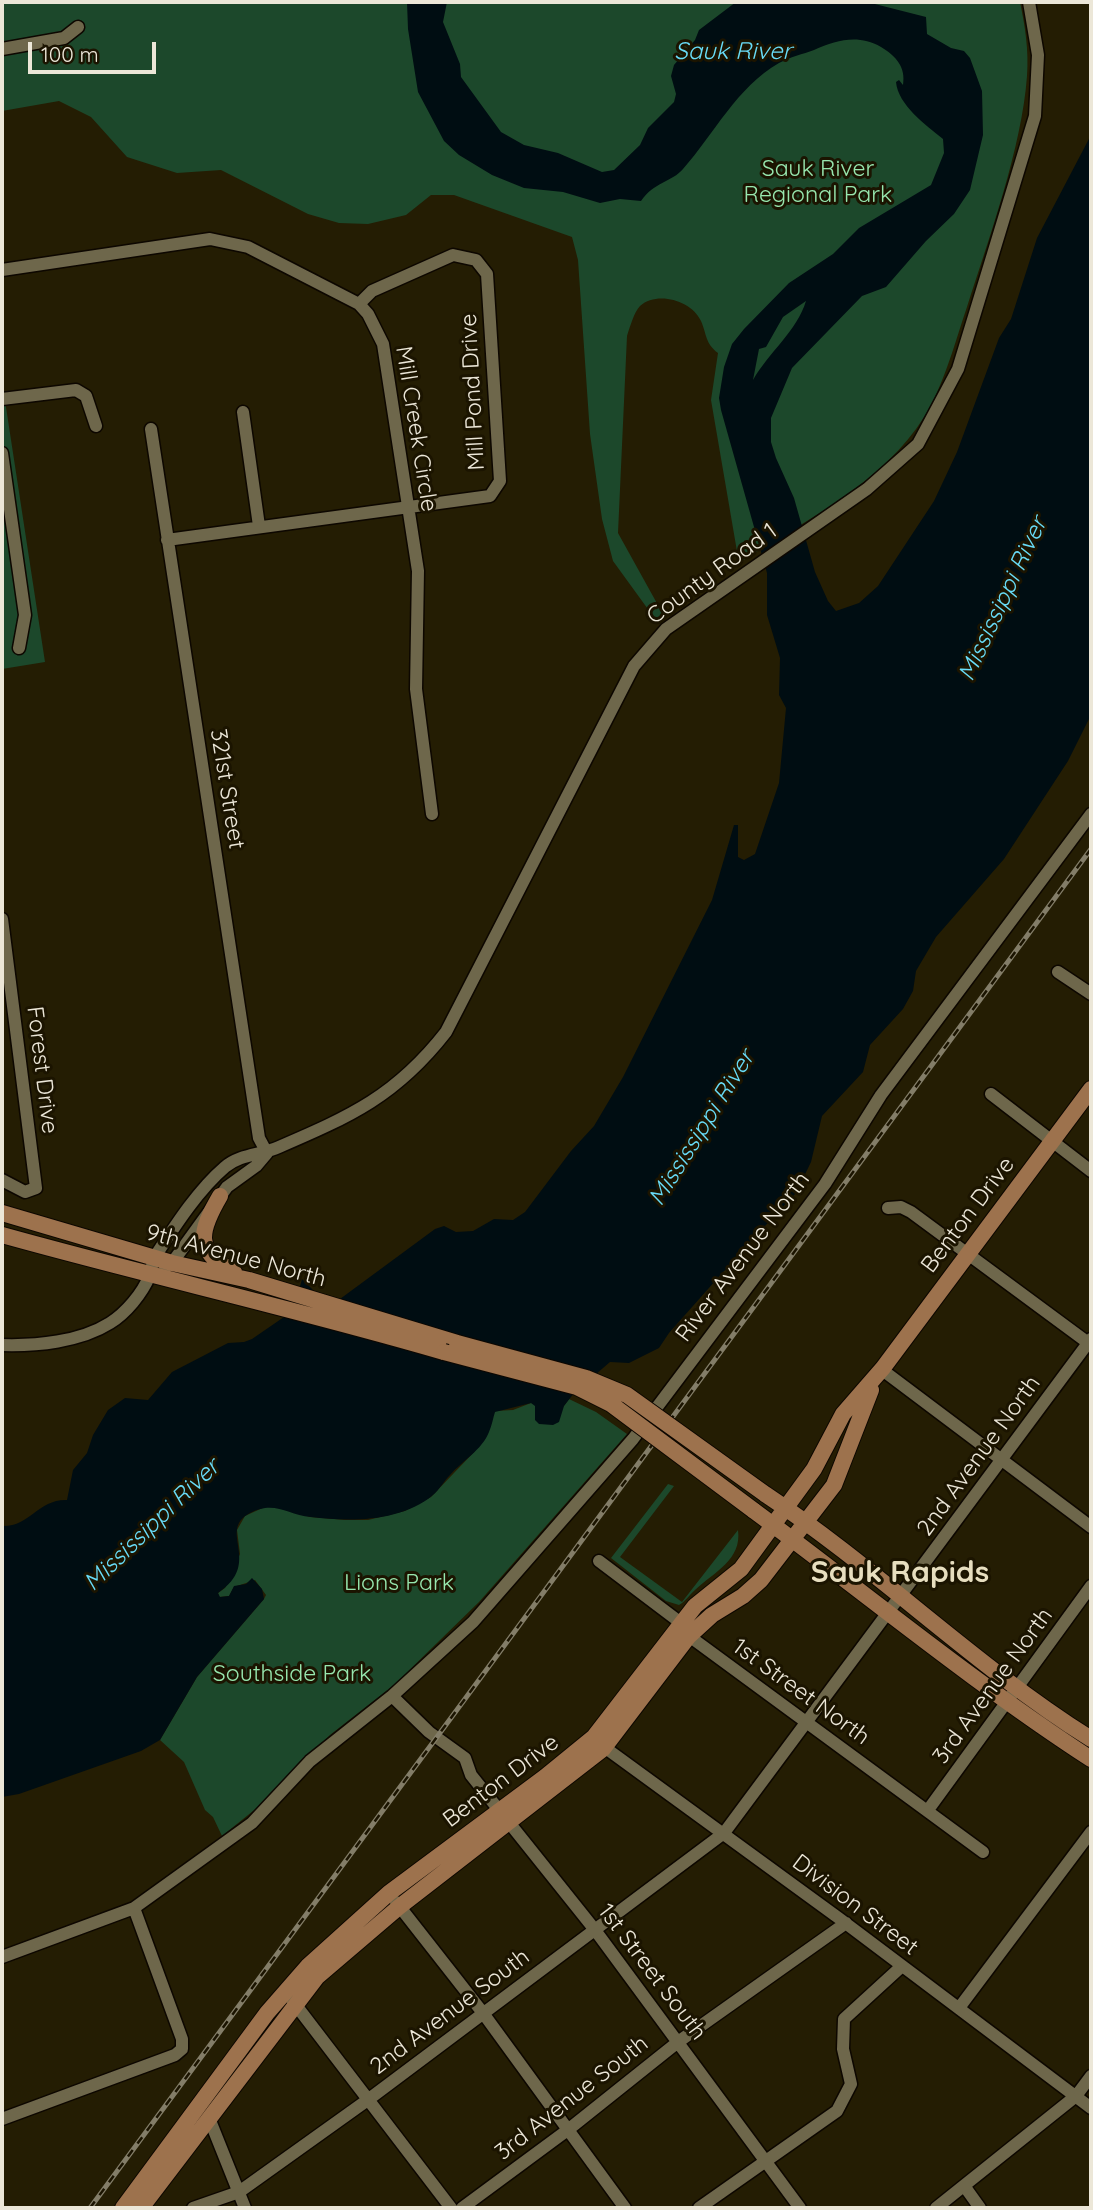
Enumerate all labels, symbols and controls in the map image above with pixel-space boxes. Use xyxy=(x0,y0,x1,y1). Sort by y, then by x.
scale bar xyxy=(32,28,159,72)
water label: Sauk River xyxy=(674,38,792,66)
text: 100 m xyxy=(41,41,99,67)
park label: Sauk River Regional Park xyxy=(744,155,892,209)
street label: Mill Pond Drive xyxy=(455,313,491,471)
street label: Mill Creek Circle xyxy=(389,344,443,514)
water label: Mississippi River xyxy=(952,512,1054,686)
street label: County Road 1 xyxy=(641,517,783,631)
street label: 321st Street xyxy=(204,727,250,851)
street label: Forest Drive xyxy=(20,1005,64,1135)
water label: Mississippi River xyxy=(643,1045,761,1211)
street label: Benton Drive xyxy=(916,1152,1020,1278)
street label: River Avenue North xyxy=(670,1167,816,1347)
street label: 9th Avenue North xyxy=(143,1219,329,1293)
street label: 2nd Avenue North xyxy=(912,1370,1046,1542)
water label: Mississippi River xyxy=(78,1453,226,1597)
district label: Sauk Rapids xyxy=(811,1555,989,1591)
park label: Lions Park xyxy=(344,1569,454,1597)
street label: 3rd Avenue North xyxy=(927,1603,1059,1769)
street label: 1st Street North xyxy=(727,1633,875,1751)
park label: Southside Park xyxy=(213,1660,371,1688)
street label: Benton Drive xyxy=(438,1729,564,1833)
street label: Division Street xyxy=(787,1849,923,1961)
street label: 1st Street South xyxy=(592,1898,712,2046)
street label: 2nd Avenue South xyxy=(365,1943,535,2081)
street label: 3rd Avenue South xyxy=(490,2030,654,2166)

